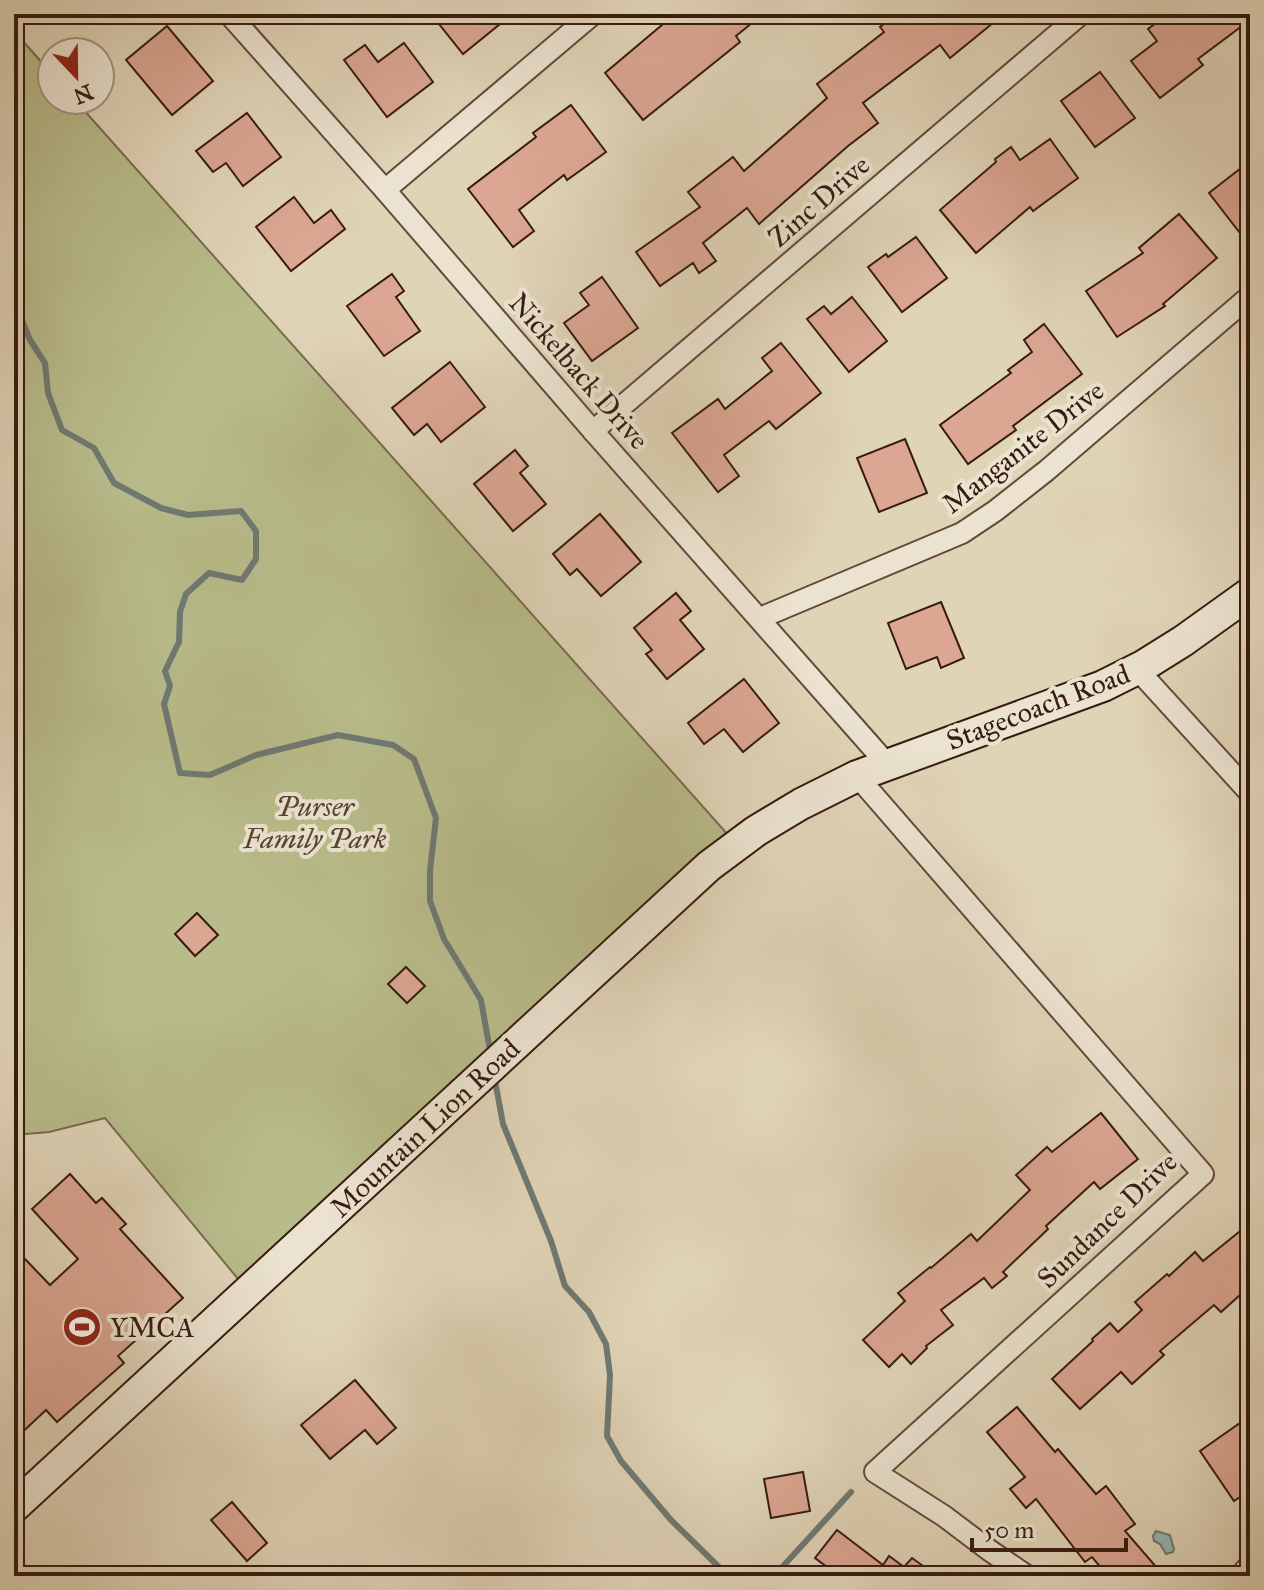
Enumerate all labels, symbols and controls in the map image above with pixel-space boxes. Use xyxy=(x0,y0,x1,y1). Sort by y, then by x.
north arrow xyxy=(36,36,116,116)
text: N xyxy=(69,78,97,110)
street label: Zinc Drive xyxy=(761,147,877,255)
street label: Nickelback Drive xyxy=(501,286,657,456)
street label: Manganite Drive xyxy=(935,373,1111,521)
street label: Stagecoach Road xyxy=(941,656,1135,758)
park label: Purser Family Park xyxy=(243,789,387,856)
street label: Mountain Lion Road xyxy=(323,1031,527,1225)
street label: Sundance Drive xyxy=(1030,1144,1184,1296)
sports icon: YMCA xyxy=(61,1306,103,1348)
place label: YMCA xyxy=(110,1310,194,1345)
scale bar xyxy=(972,1502,1126,1552)
text: 50 m xyxy=(984,1515,1034,1545)

